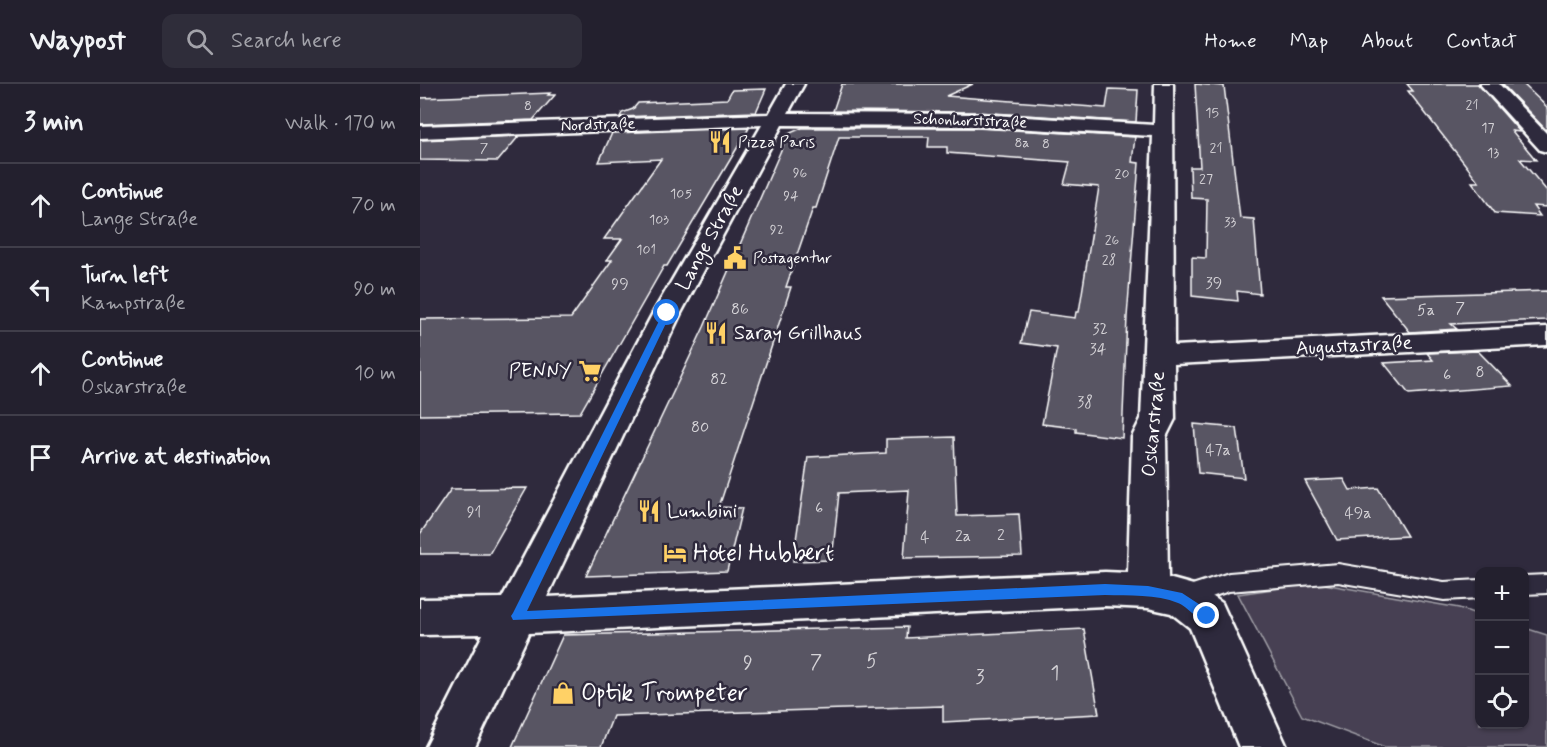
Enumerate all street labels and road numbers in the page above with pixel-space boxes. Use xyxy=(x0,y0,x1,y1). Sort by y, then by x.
street label: Schonhorststraße xyxy=(913,109,1027,133)
street label: Nordstraße xyxy=(560,113,636,137)
street label: Lange Straße xyxy=(670,180,751,296)
street label: Augustastraße xyxy=(1295,329,1413,363)
street label: Oskarstraße xyxy=(1136,370,1172,478)

